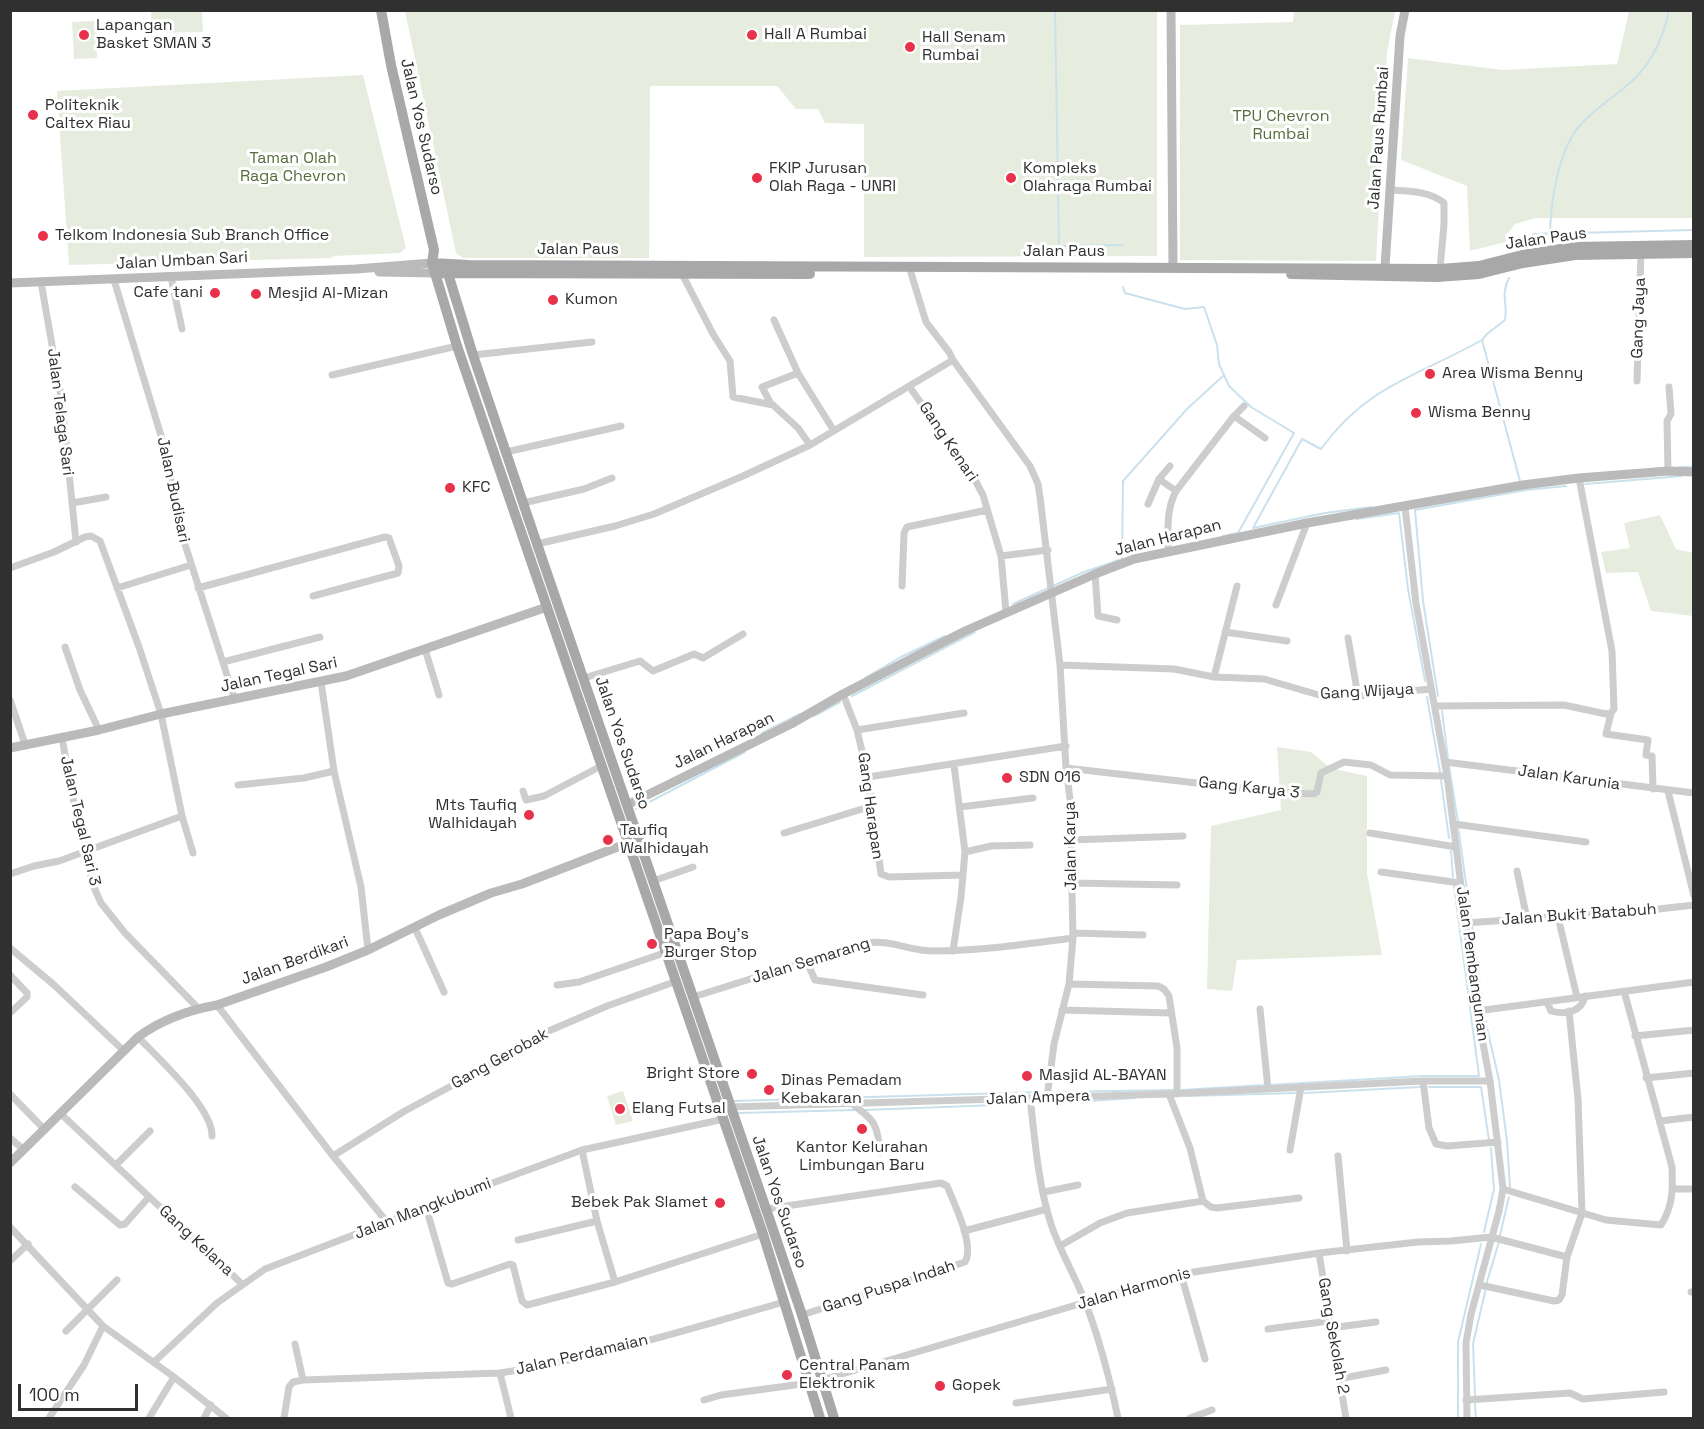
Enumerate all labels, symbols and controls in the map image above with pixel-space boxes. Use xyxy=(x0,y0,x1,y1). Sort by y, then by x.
place label: Lapangan Basket SMAN 3 xyxy=(96,16,211,54)
place label: Hall A Rumbai xyxy=(764,25,867,45)
marker: Lapangan Basket SMAN 3 xyxy=(77,28,91,42)
marker: Hall A Rumbai xyxy=(745,28,759,42)
place label: Hall Senam Rumbai xyxy=(922,28,1006,66)
marker: Hall Senam Rumbai xyxy=(903,40,917,54)
street label: Jalan Yos Sudarso xyxy=(396,57,446,197)
street label: Jalan Paus Rumbai xyxy=(1364,66,1394,210)
place label: Politeknik Caltex Riau xyxy=(45,96,131,134)
park label: TPU Chevron Rumbai xyxy=(1232,107,1330,145)
marker: Politeknik Caltex Riau xyxy=(26,108,40,122)
park label: Taman Olah Raga Chevron xyxy=(240,149,346,187)
place label: FKIP Jurusan Olah Raga - UNRI xyxy=(769,159,896,197)
place label: Kompleks Olahraga Rumbai xyxy=(1023,159,1152,197)
marker: FKIP Jurusan Olah Raga - UNRI xyxy=(750,171,764,185)
marker: Kompleks Olahraga Rumbai xyxy=(1004,171,1018,185)
street label: Jalan Paus xyxy=(1504,224,1588,254)
place label: Telkom Indonesia Sub Branch Office xyxy=(55,226,329,246)
marker: Telkom Indonesia Sub Branch Office xyxy=(36,229,50,243)
street label: Jalan Paus xyxy=(537,240,619,260)
street label: Jalan Paus xyxy=(1023,242,1105,262)
street label: Jalan Umban Sari xyxy=(116,248,248,274)
street label: Gang Jaya xyxy=(1628,277,1650,359)
place label: Cafe tani xyxy=(134,283,203,303)
place label: Mesjid Al-Mizan xyxy=(268,284,388,304)
marker: Cafe tani xyxy=(208,286,222,300)
marker: Mesjid Al-Mizan xyxy=(249,287,263,301)
place label: Kumon xyxy=(565,290,618,310)
marker: Kumon xyxy=(546,293,560,307)
street label: Jalan Telaga Sari xyxy=(43,347,77,477)
place label: Area Wisma Benny xyxy=(1442,364,1583,384)
marker: Area Wisma Benny xyxy=(1423,367,1437,381)
street label: Gang Kenari xyxy=(914,399,982,485)
place label: Wisma Benny xyxy=(1428,403,1531,423)
marker: Wisma Benny xyxy=(1409,406,1423,420)
street label: Jalan Budisari xyxy=(152,435,194,545)
place label: KFC xyxy=(462,478,491,498)
marker: KFC xyxy=(443,481,457,495)
street label: Jalan Harapan xyxy=(1113,515,1223,561)
street label: Jalan Tegal Sari xyxy=(219,653,339,697)
street label: Jalan Yos Sudarso xyxy=(590,674,654,812)
street label: Gang Wijaya xyxy=(1320,680,1414,704)
street label: Jalan Harapan xyxy=(671,708,777,774)
street label: Gang Harapan xyxy=(853,751,887,861)
street label: Jalan Tegal Sari 3 xyxy=(56,754,104,888)
street label: Jalan Karunia xyxy=(1517,761,1621,795)
place label: SDN 016 xyxy=(1019,768,1081,788)
marker: SDN 016 xyxy=(1000,771,1014,785)
street label: Gang Karya 3 xyxy=(1197,773,1301,803)
place label: Mts Taufiq Walhidayah xyxy=(428,796,517,834)
street label: Jalan Karya xyxy=(1061,801,1081,891)
marker: Mts Taufiq Walhidayah xyxy=(522,808,536,822)
place label: Taufiq Walhidayah xyxy=(620,821,709,859)
marker: Taufiq Walhidayah xyxy=(601,833,615,847)
street label: Jalan Pembangunan xyxy=(1452,885,1492,1043)
street label: Jalan Bukit Batabuh xyxy=(1501,900,1657,930)
place label: Papa Boy's Burger Stop xyxy=(664,925,757,963)
street label: Jalan Berdikari xyxy=(239,933,351,989)
street label: Jalan Semarang xyxy=(750,934,872,988)
marker: Papa Boy's Burger Stop xyxy=(645,937,659,951)
street label: Gang Gerobak xyxy=(448,1024,552,1094)
place label: Bright Store xyxy=(646,1064,740,1084)
place label: Masjid AL-BAYAN xyxy=(1039,1066,1167,1086)
marker: Bright Store xyxy=(745,1067,759,1081)
marker: Masjid AL-BAYAN xyxy=(1020,1069,1034,1083)
place label: Dinas Pemadam Kebakaran xyxy=(781,1071,902,1109)
marker: Dinas Pemadam Kebakaran xyxy=(762,1083,776,1097)
street label: Jalan Ampera xyxy=(986,1087,1090,1109)
place label: Elang Futsal xyxy=(632,1099,726,1119)
marker: Elang Futsal xyxy=(613,1102,627,1116)
marker: Kantor Kelurahan Limbungan Baru xyxy=(855,1122,869,1136)
street label: Jalan Yos Sudarso xyxy=(747,1133,811,1271)
place label: Kantor Kelurahan Limbungan Baru xyxy=(796,1138,928,1176)
street label: Jalan Mangkubumi xyxy=(352,1174,494,1244)
place label: Bebek Pak Slamet xyxy=(571,1193,708,1213)
marker: Bebek Pak Slamet xyxy=(713,1196,727,1210)
street label: Gang Kelana xyxy=(155,1202,237,1280)
street label: Gang Puspa Indah xyxy=(820,1256,958,1318)
street label: Jalan Harmonis xyxy=(1075,1264,1193,1314)
street label: Gang Sekolah 2 xyxy=(1313,1276,1353,1396)
street label: Jalan Perdamaian xyxy=(514,1330,650,1380)
place label: Central Panam Elektronik xyxy=(799,1356,910,1394)
marker: Central Panam Elektronik xyxy=(780,1368,794,1382)
scale bar xyxy=(21,1372,141,1410)
place label: Gopek xyxy=(952,1376,1001,1396)
marker: Gopek xyxy=(933,1379,947,1393)
text: 100 m xyxy=(29,1383,80,1406)

